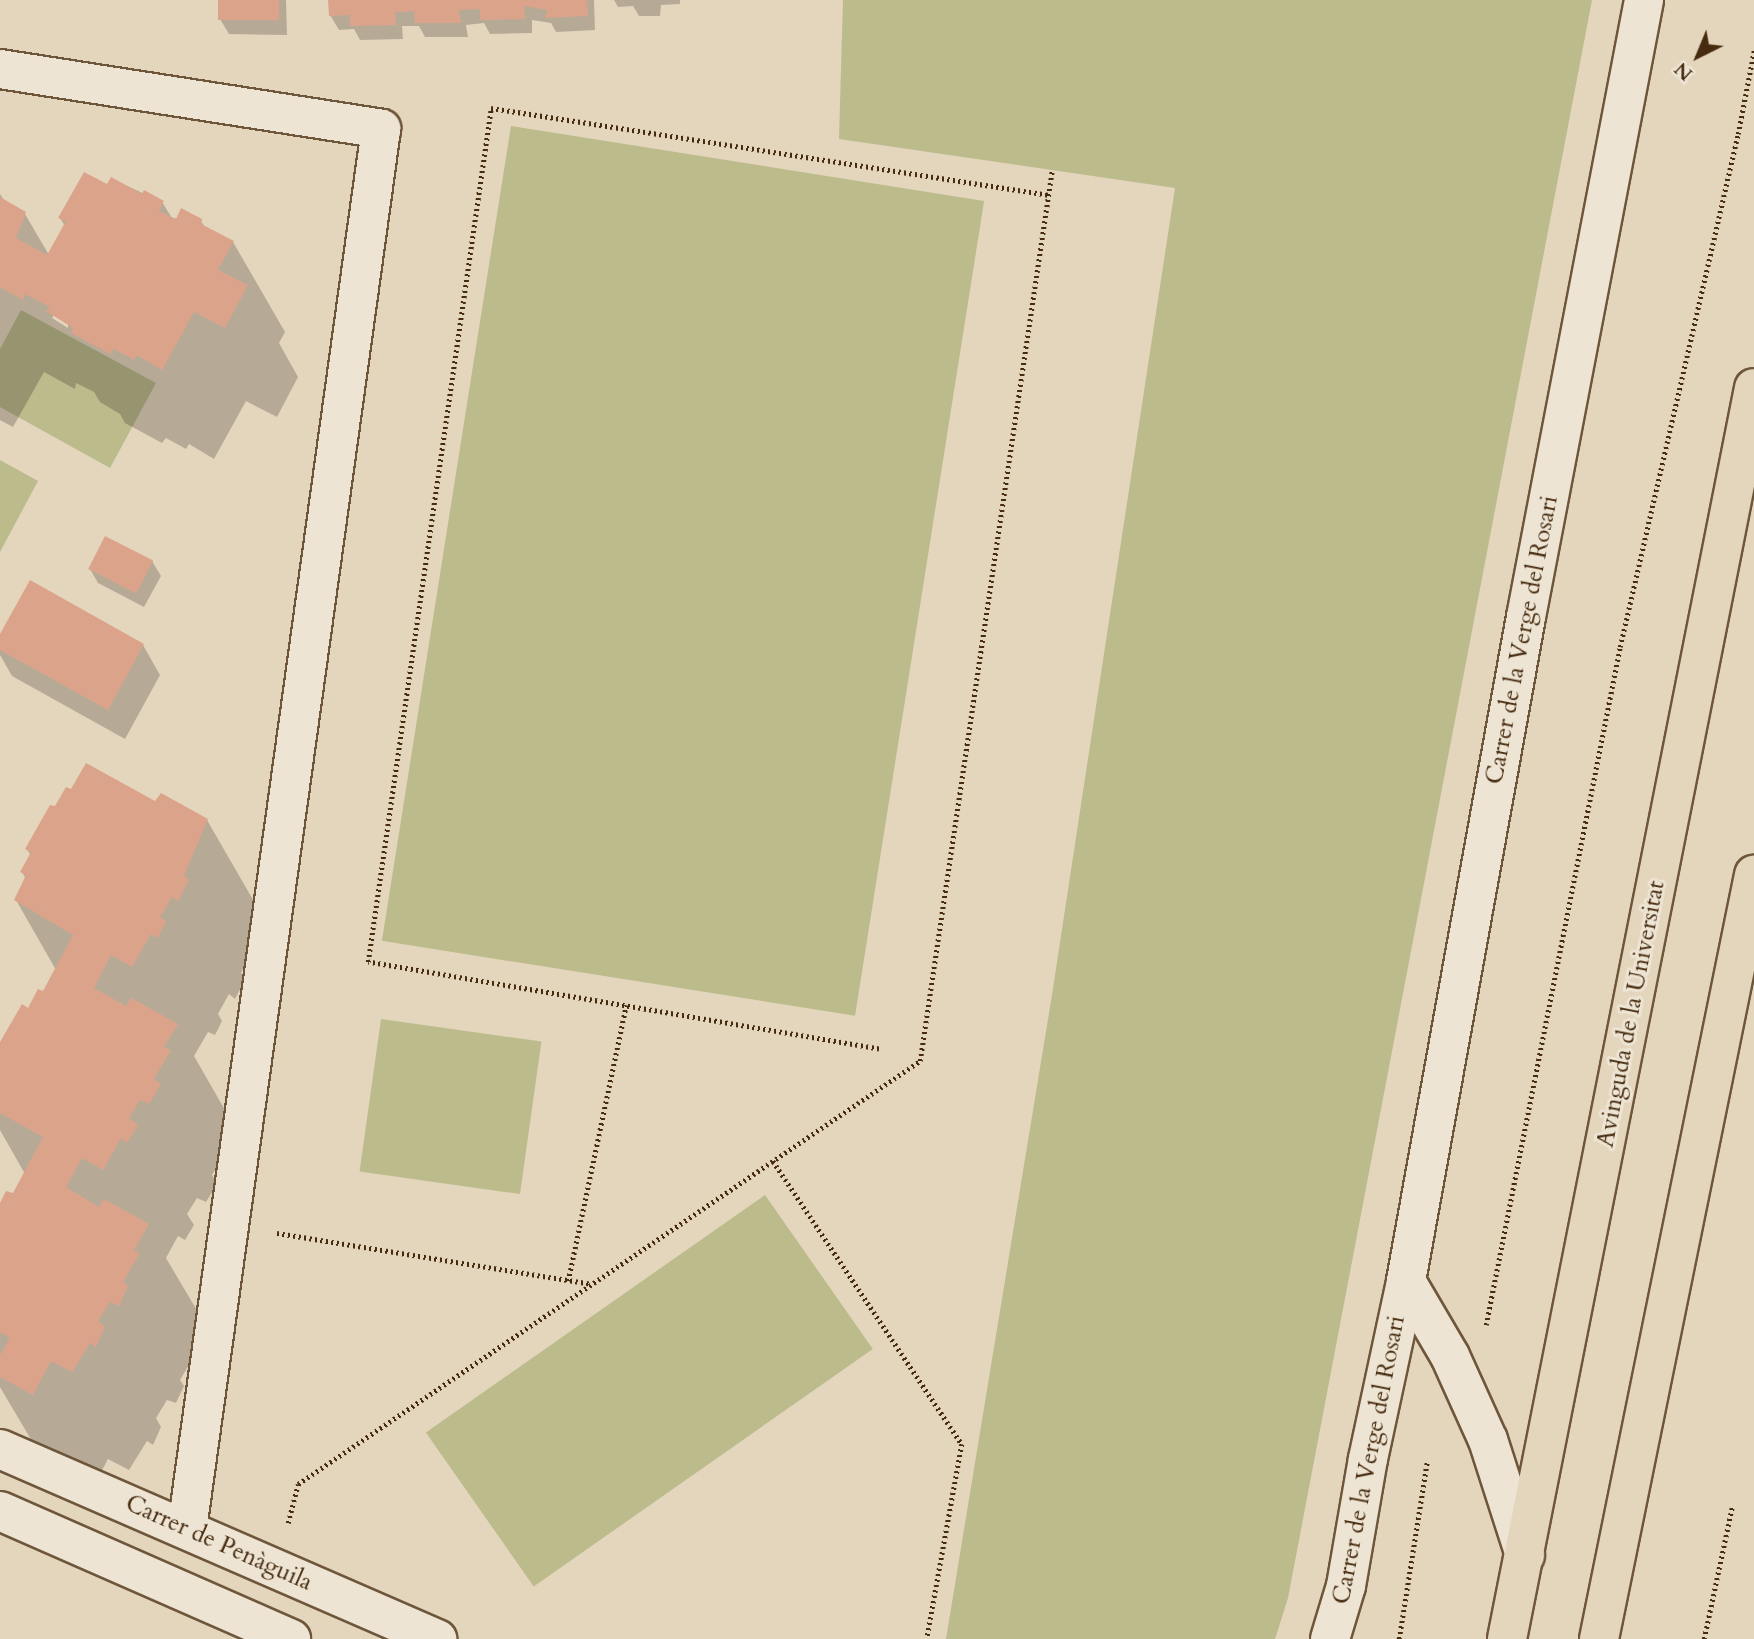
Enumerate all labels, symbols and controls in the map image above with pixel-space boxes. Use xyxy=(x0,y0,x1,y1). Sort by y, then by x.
north arrow xyxy=(1663,21,1733,91)
text: N xyxy=(1669,56,1699,86)
street label: Carrer de la Verge del Rosari xyxy=(1480,493,1564,787)
street label: Avinguda de la Universitat xyxy=(1591,878,1671,1150)
street label: Carrer de la Verge del Rosari xyxy=(1327,1313,1411,1607)
street label: Carrer de Penàguila xyxy=(121,1489,317,1597)

